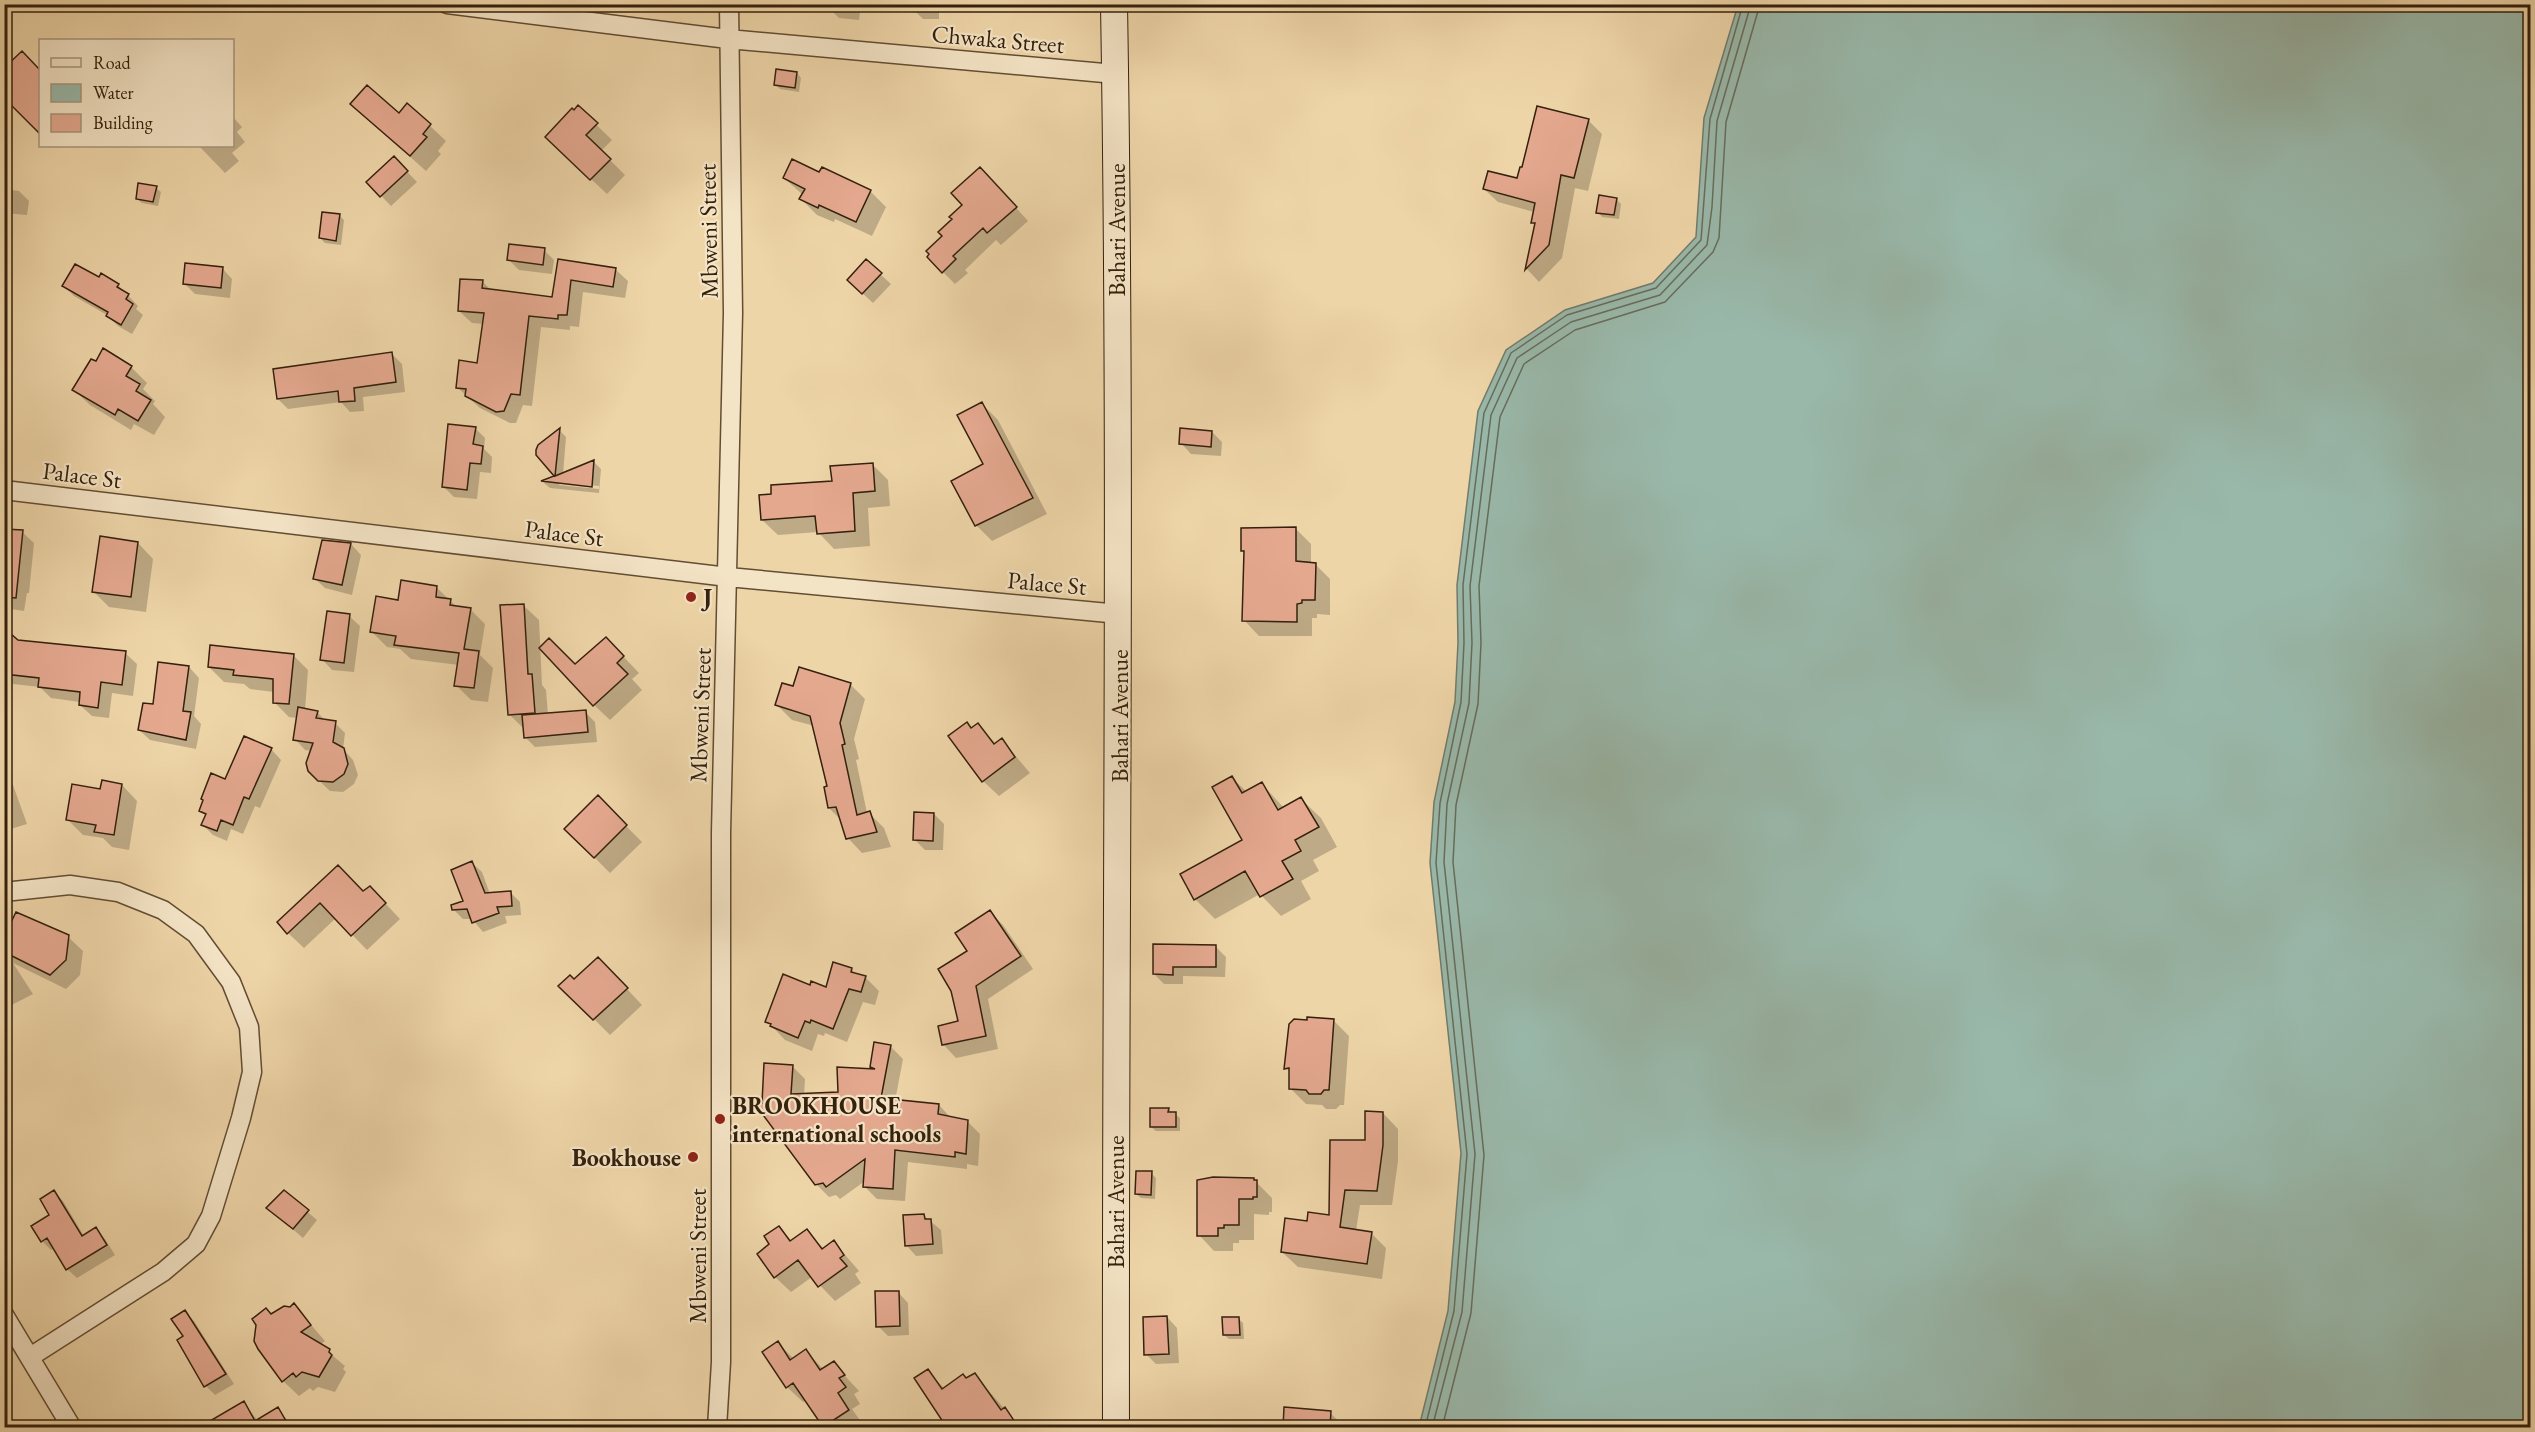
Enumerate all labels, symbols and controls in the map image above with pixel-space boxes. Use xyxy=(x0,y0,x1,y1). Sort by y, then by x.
street label: Chwaka Street xyxy=(930,18,1066,60)
legend xyxy=(39,39,234,147)
text: Road xyxy=(93,51,132,74)
text: Water xyxy=(93,81,134,104)
text: Building xyxy=(93,111,153,134)
street label: Mbweni Street xyxy=(691,163,725,299)
street label: Bahari Avenue xyxy=(1101,163,1132,297)
street label: Palace St xyxy=(41,455,124,495)
street label: Palace St xyxy=(523,513,606,553)
street label: Palace St xyxy=(1006,564,1088,602)
place label: J xyxy=(701,582,712,613)
marker: J xyxy=(684,590,698,604)
street label: Mbweni Street xyxy=(682,647,718,783)
street label: Bahari Avenue xyxy=(1104,649,1135,783)
place label: BROOKHOUSE international schools xyxy=(732,1090,941,1149)
marker: BROOKHOUSE international schools xyxy=(713,1112,727,1126)
street label: Bahari Avenue xyxy=(1100,1135,1131,1269)
place label: Bookhouse xyxy=(572,1142,681,1173)
marker: Bookhouse xyxy=(686,1150,700,1164)
street label: Mbweni Street xyxy=(682,1188,713,1323)

